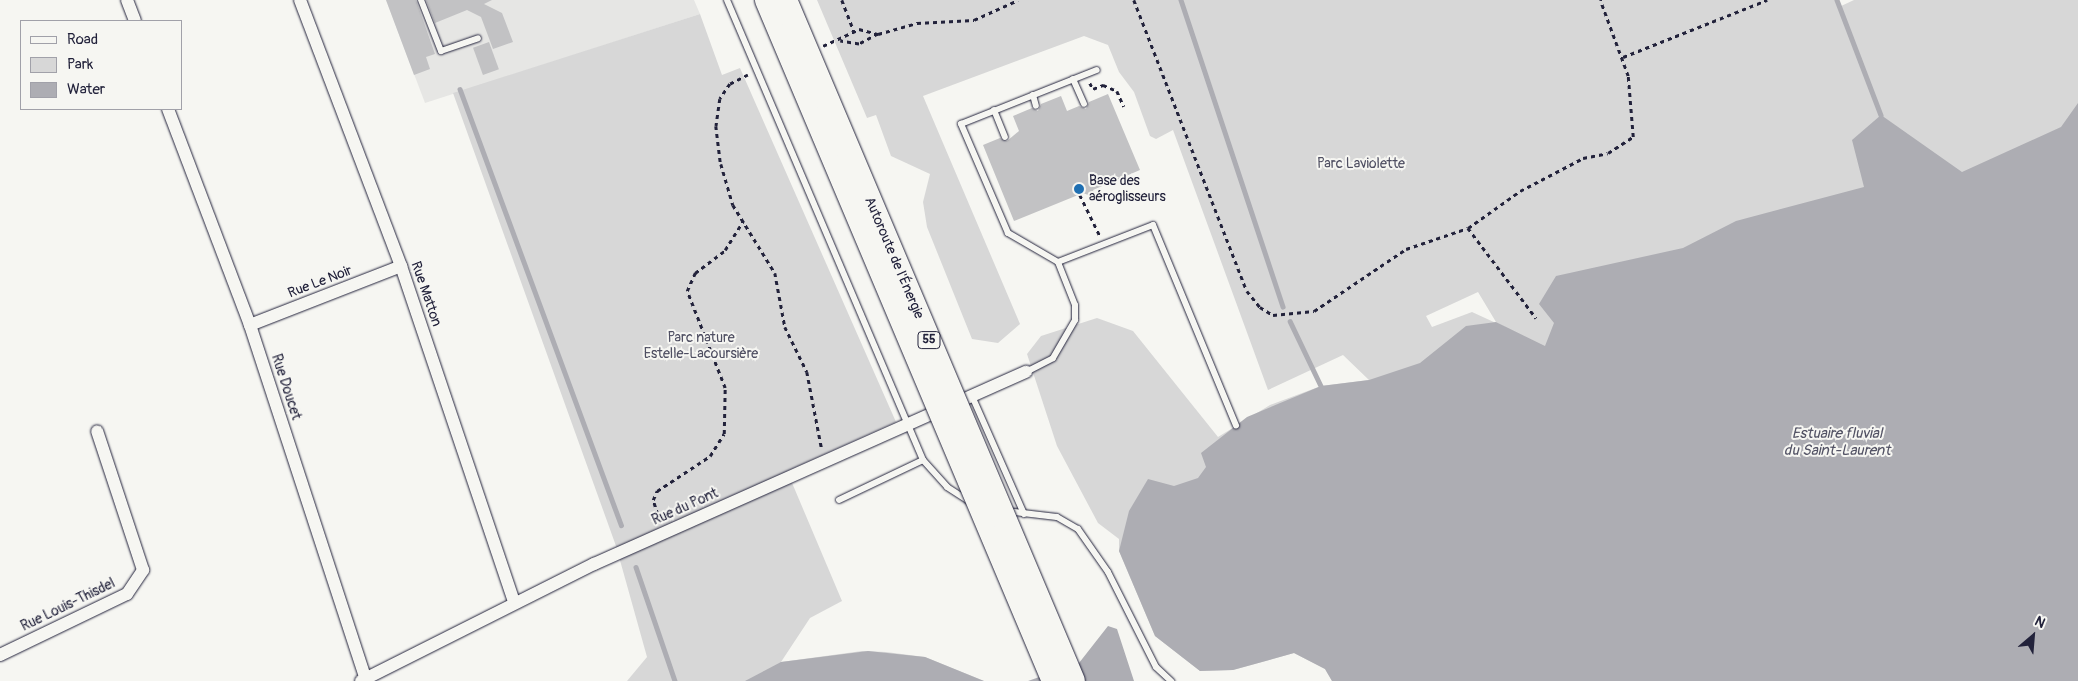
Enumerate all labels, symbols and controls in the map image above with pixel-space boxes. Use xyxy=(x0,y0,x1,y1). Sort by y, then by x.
legend xyxy=(20,20,182,110)
text: Road xyxy=(67,30,98,49)
text: Park xyxy=(67,55,93,74)
text: Water xyxy=(67,80,105,99)
park label: Parc Laviolette xyxy=(1317,156,1405,172)
place label: Base des aéroglisseurs xyxy=(1089,173,1166,206)
marker: Base des aéroglisseurs xyxy=(1073,183,1085,195)
street label: Autoroute de l'Énergie xyxy=(861,195,927,321)
street label: Rue Matton xyxy=(407,259,445,329)
street label: Rue Le Noir xyxy=(286,262,354,302)
park label: Parc nature Estelle-Lacoursière xyxy=(644,330,758,362)
road number: 55 xyxy=(916,330,942,350)
street label: Rue Doucet xyxy=(267,352,305,422)
water label: Estuaire fluvial du Saint-Laurent xyxy=(1784,424,1890,459)
street label: Rue du Pont xyxy=(649,485,721,529)
street label: Rue Louis-Thisdel xyxy=(18,575,118,635)
north arrow xyxy=(2008,611,2058,661)
text: N xyxy=(2032,612,2048,632)

